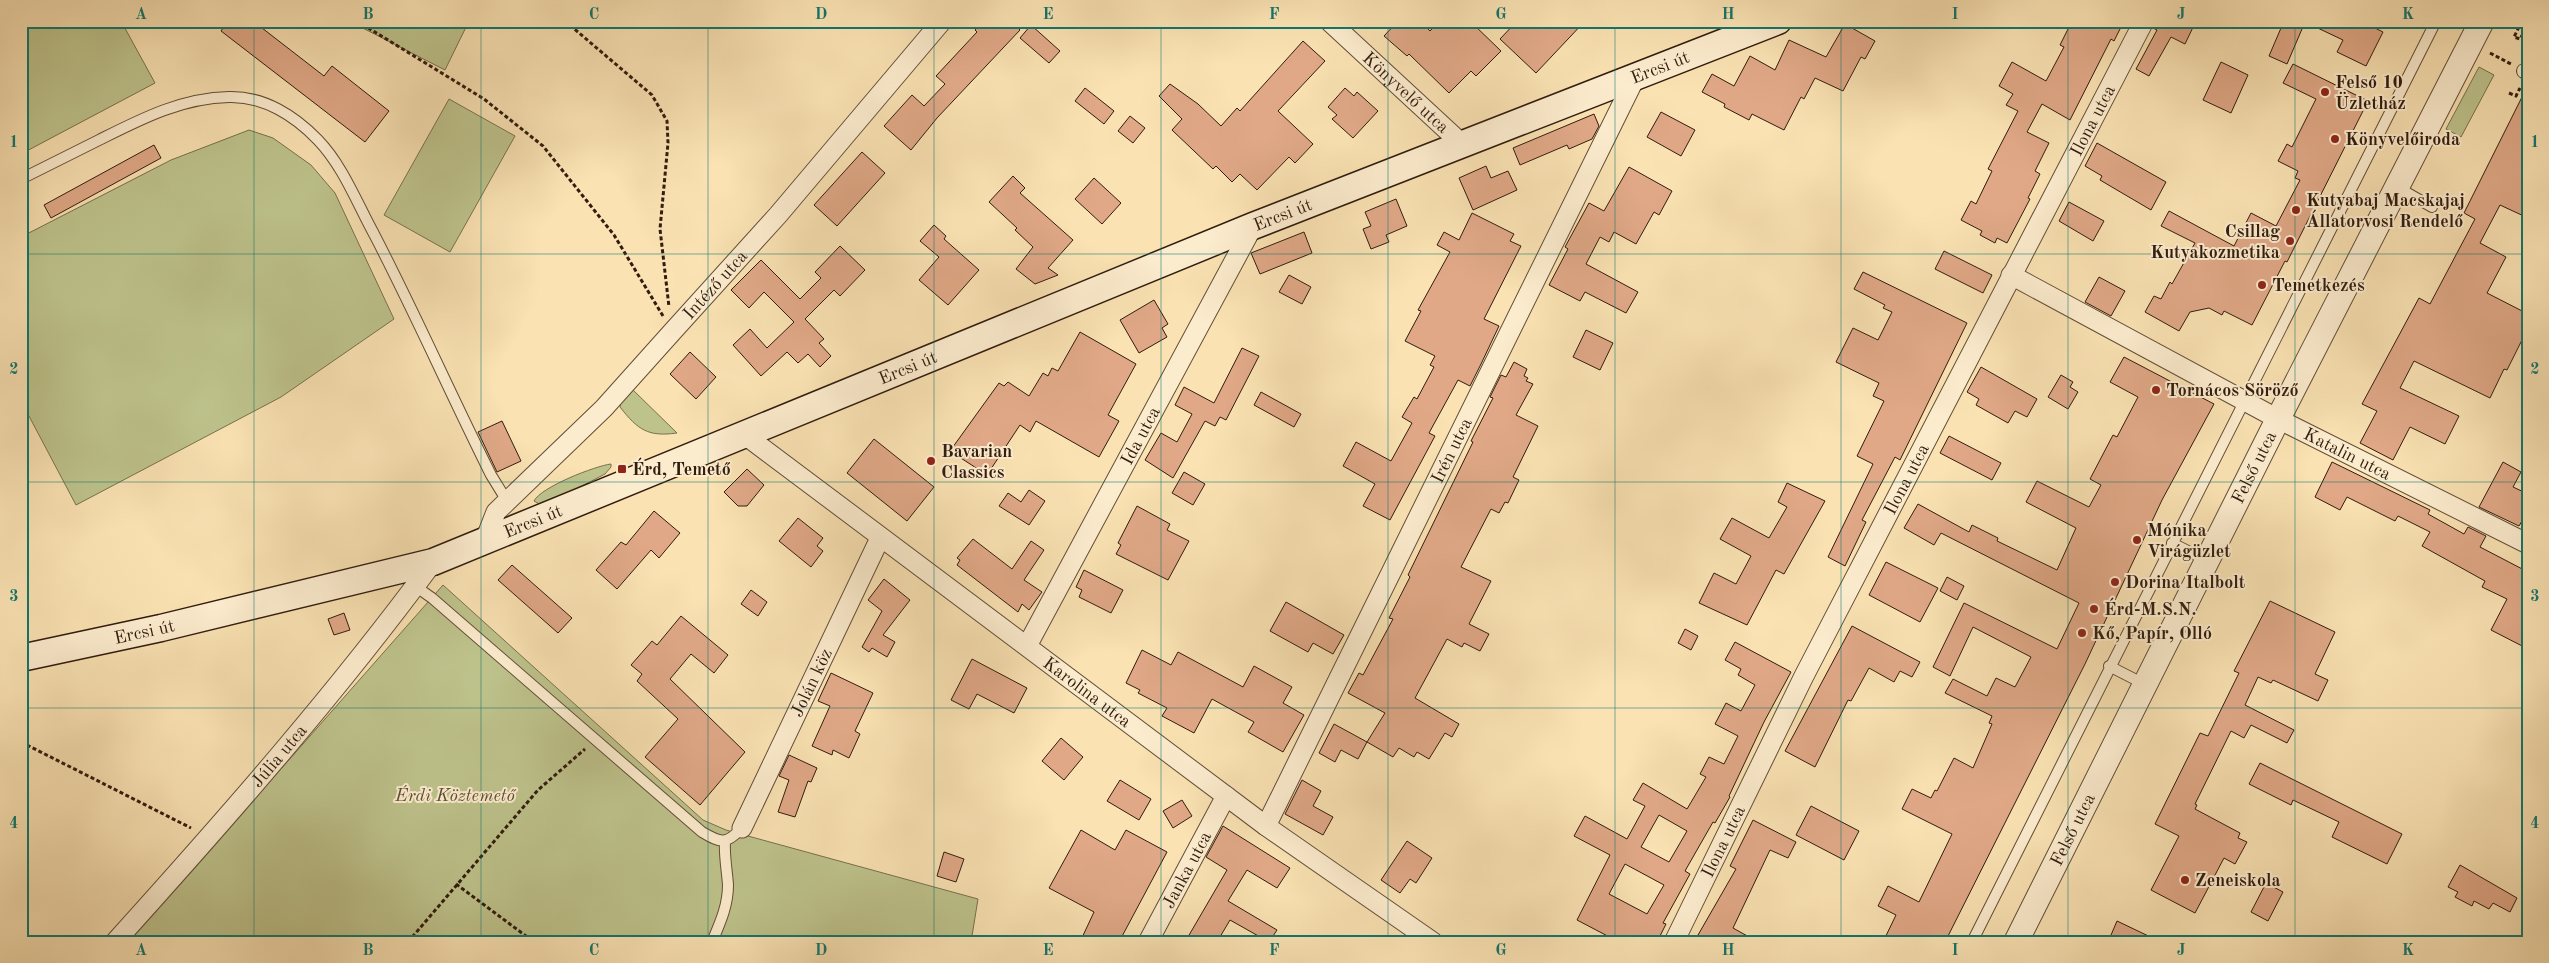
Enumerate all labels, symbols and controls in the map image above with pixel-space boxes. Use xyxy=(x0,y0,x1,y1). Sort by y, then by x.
text: A xyxy=(135,7,147,23)
text: B xyxy=(362,7,374,23)
text: C xyxy=(589,7,599,23)
text: D xyxy=(815,7,827,23)
text: E xyxy=(1042,7,1054,23)
text: F xyxy=(1269,7,1280,23)
text: G xyxy=(1495,7,1507,23)
text: H xyxy=(1721,7,1735,23)
text: I xyxy=(1951,7,1959,23)
text: J xyxy=(2177,7,2186,23)
text: K xyxy=(2402,7,2414,23)
street label: Könyvelő utca xyxy=(1359,49,1452,137)
street label: Ercsi út xyxy=(1628,49,1692,88)
place label: Felső 10 Üzletház xyxy=(2335,74,2406,113)
street label: Ilona utca xyxy=(2067,82,2119,159)
marker: Felső 10 Üzletház xyxy=(2319,86,2331,98)
place label: Könyvelőiroda xyxy=(2345,131,2460,149)
marker: Könyvelőiroda xyxy=(2329,133,2341,145)
text: 1 xyxy=(9,135,19,151)
text: 1 xyxy=(2530,135,2540,151)
place label: Kutyabaj Macskajaj Állatorvosi Rendelő xyxy=(2306,192,2465,231)
street label: Ercsi út xyxy=(1251,196,1315,235)
marker: Kutyabaj Macskajaj Állatorvosi Rendelő xyxy=(2290,204,2302,216)
place label: Csillag Kutyakozmetika xyxy=(2150,223,2280,262)
marker: Csillag Kutyakozmetika xyxy=(2284,235,2296,247)
street label: Intéző utca xyxy=(680,247,751,323)
place label: Temetkezés xyxy=(2272,277,2365,295)
marker: Temetkezés xyxy=(2256,279,2268,291)
street label: Ercsi út xyxy=(876,348,940,388)
text: 2 xyxy=(9,362,19,378)
text: 2 xyxy=(2530,362,2540,378)
place label: Tornácos Söröző xyxy=(2166,382,2299,400)
marker: Tornácos Söröző xyxy=(2150,384,2162,396)
street label: Ida utca xyxy=(1118,404,1164,468)
street label: Irén utca xyxy=(1429,415,1476,486)
street label: Katalin utca xyxy=(2301,425,2394,484)
street label: Felső utca xyxy=(2229,428,2280,507)
street label: Ilona utca xyxy=(1881,441,1933,518)
place label: Bavarian Classics xyxy=(941,443,1012,482)
marker: Bavarian Classics xyxy=(925,455,937,467)
place label: Érd, Temető xyxy=(632,457,731,479)
marker: Érd, Temető xyxy=(616,463,628,475)
street label: Ercsi út xyxy=(501,502,565,542)
place label: Mónika Virágüzlet xyxy=(2147,522,2231,561)
marker: Mónika Virágüzlet xyxy=(2131,534,2143,546)
place label: Dorina Italbolt xyxy=(2125,574,2246,592)
marker: Dorina Italbolt xyxy=(2109,576,2121,588)
text: 3 xyxy=(9,589,19,605)
text: 3 xyxy=(2530,589,2540,605)
place label: Érd-M.S.N. xyxy=(2104,597,2197,619)
marker: Érd-M.S.N. xyxy=(2088,603,2100,615)
street label: Ercsi út xyxy=(113,617,176,648)
place label: Kő, Papír, Olló xyxy=(2092,625,2212,643)
marker: Kő, Papír, Olló xyxy=(2076,627,2088,639)
street label: Jolán köz xyxy=(788,646,836,720)
street label: Karolina utca xyxy=(1039,654,1134,731)
street label: Júlia utca xyxy=(248,722,311,791)
park label: Érdi Köztemető xyxy=(394,785,517,805)
street label: Felső utca xyxy=(2048,791,2099,869)
street label: Ilona utca xyxy=(1699,803,1749,880)
text: 4 xyxy=(9,816,19,832)
text: 4 xyxy=(2530,816,2540,832)
street label: Janka utca xyxy=(1160,829,1215,912)
place label: Zeneiskola xyxy=(2195,872,2281,890)
marker: Zeneiskola xyxy=(2179,874,2191,886)
text: A xyxy=(135,943,147,959)
text: B xyxy=(362,943,374,959)
text: C xyxy=(589,943,599,959)
text: D xyxy=(815,943,827,959)
text: E xyxy=(1042,943,1054,959)
text: F xyxy=(1269,943,1280,959)
text: G xyxy=(1495,943,1507,959)
text: H xyxy=(1721,943,1735,959)
text: I xyxy=(1951,943,1959,959)
text: J xyxy=(2177,943,2186,959)
text: K xyxy=(2402,943,2414,959)

